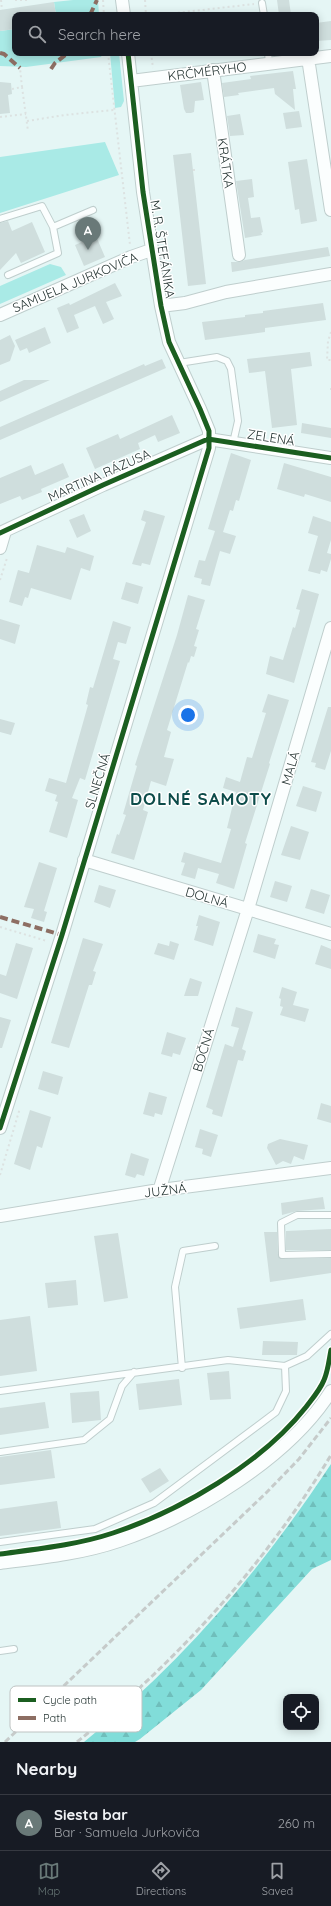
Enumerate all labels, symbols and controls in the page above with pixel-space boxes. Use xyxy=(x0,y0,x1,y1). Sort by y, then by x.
search box xyxy=(12,12,319,56)
icon: search xyxy=(26,23,48,45)
text: Search here xyxy=(58,25,141,44)
street label: KRČMÉRYHO xyxy=(167,58,247,84)
street label: KRÁTKA xyxy=(215,137,238,190)
street label: M. R. ŠTEFÁNIKA xyxy=(147,199,179,300)
pin: A xyxy=(75,217,101,250)
street label: SAMUELA JURKOVIČA xyxy=(10,248,141,316)
street label: ZELENÁ xyxy=(246,425,297,449)
street label: MARTINA RÁZUSA xyxy=(45,445,153,505)
your location xyxy=(178,705,198,725)
street label: MALÁ xyxy=(278,749,303,787)
street label: SLNEČNÁ xyxy=(81,751,113,811)
district label: DOLNÉ SAMOTY xyxy=(130,788,272,809)
street label: DOLNÁ xyxy=(184,883,231,911)
street label: BOČNÁ xyxy=(189,1026,217,1074)
street label: JUŽNÁ xyxy=(143,1179,188,1201)
legend xyxy=(10,1686,142,1732)
text: Cycle path xyxy=(43,1693,97,1707)
map controls xyxy=(283,1694,319,1730)
button: locate xyxy=(283,1694,319,1730)
text: Path xyxy=(43,1711,66,1725)
text: Nearby xyxy=(16,1758,77,1779)
text: Siesta bar xyxy=(54,1805,128,1824)
text: A xyxy=(25,1815,33,1831)
text: 260 m xyxy=(278,1815,315,1831)
text: Bar · Samuela Jurkoviča xyxy=(54,1824,200,1840)
tab: Map xyxy=(38,1860,60,1898)
tab: Directions xyxy=(136,1860,186,1898)
tab: Saved xyxy=(262,1860,293,1898)

